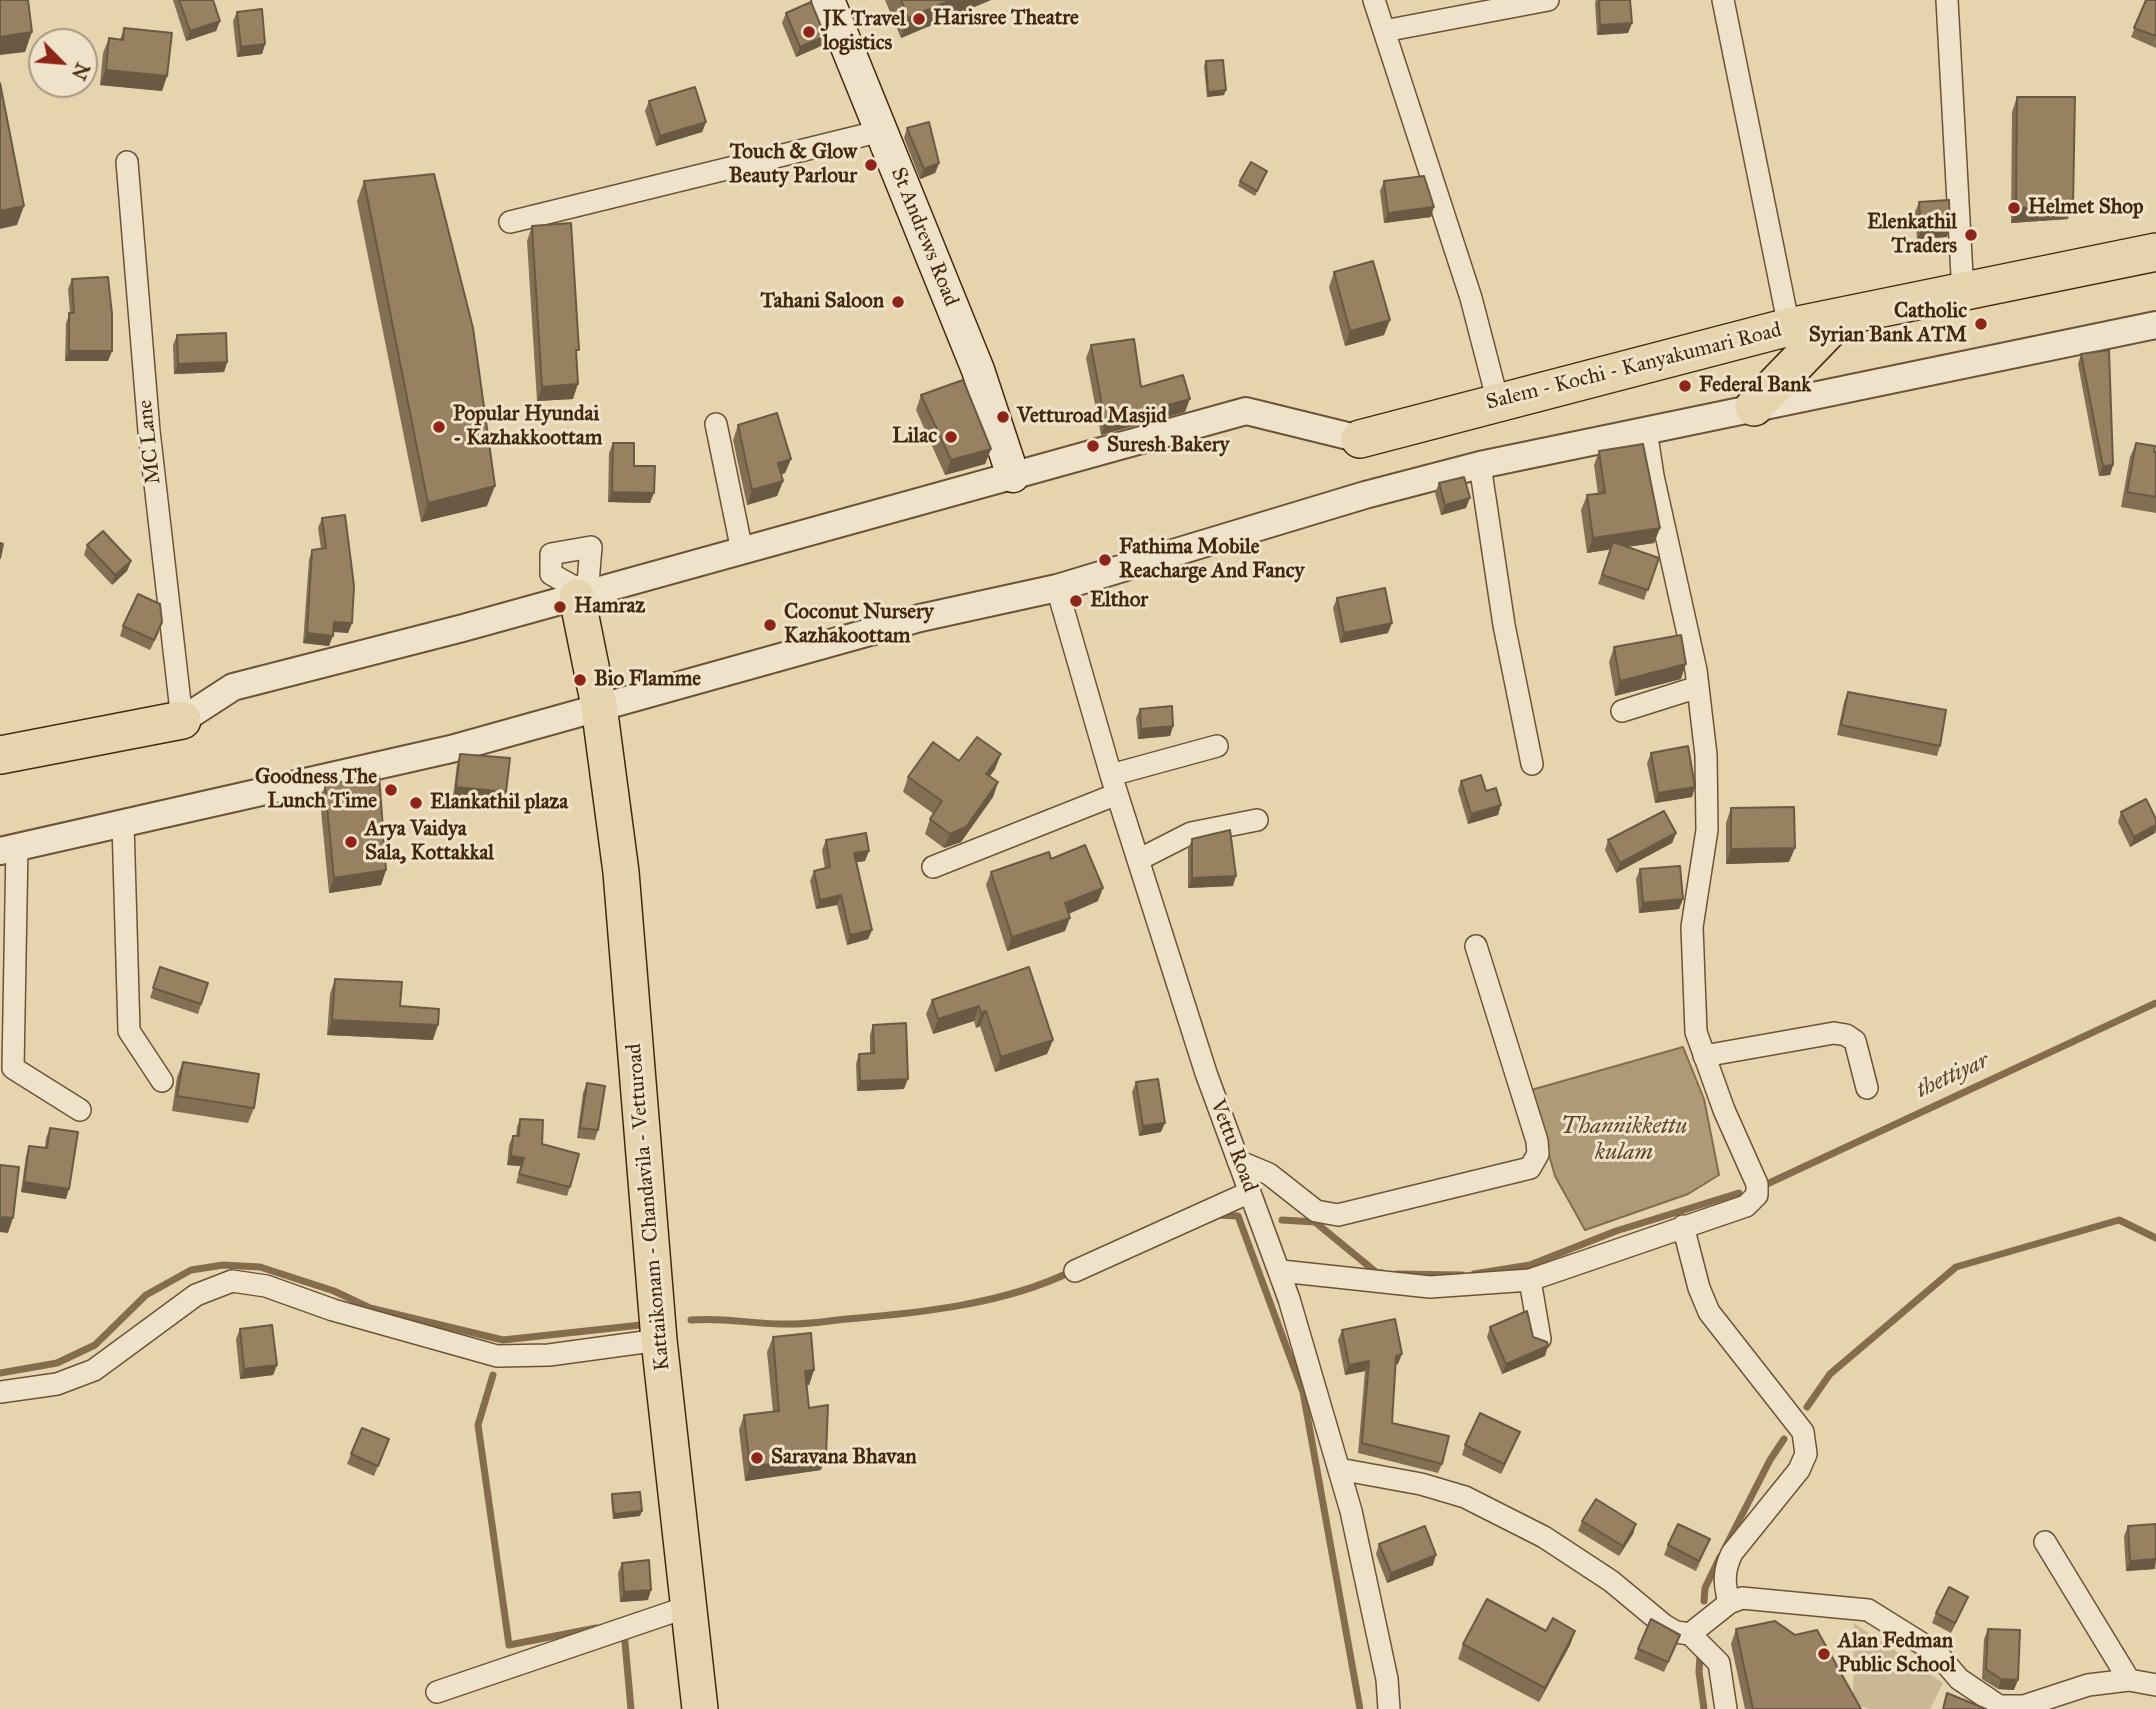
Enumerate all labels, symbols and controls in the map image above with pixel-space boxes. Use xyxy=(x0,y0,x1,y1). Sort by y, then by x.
place label: Harisree Theatre xyxy=(933,6,1079,32)
place label: JK Travel logistics xyxy=(823,7,906,57)
marker: Harisree Theatre xyxy=(911,11,927,27)
marker: JK Travel logistics xyxy=(801,24,817,40)
north arrow xyxy=(28,28,98,98)
text: N xyxy=(67,59,95,83)
place label: Touch & Glow Beauty Parlour xyxy=(729,140,857,190)
marker: Touch & Glow Beauty Parlour xyxy=(863,157,879,173)
street label: St Andrews Road xyxy=(885,164,963,310)
place label: Helmet Shop xyxy=(2028,195,2144,221)
marker: Helmet Shop xyxy=(2006,200,2022,216)
place label: Elenkathil Traders xyxy=(1867,210,1957,260)
marker: Elenkathil Traders xyxy=(1963,227,1979,243)
place label: Tahani Saloon xyxy=(760,289,884,315)
marker: Tahani Saloon xyxy=(890,294,906,310)
place label: Catholic Syrian Bank ATM xyxy=(1809,299,1967,349)
marker: Catholic Syrian Bank ATM xyxy=(1973,316,1989,332)
street label: Salem - Kochi - Kanyakumari Road xyxy=(1484,318,1784,416)
place label: Federal Bank xyxy=(1699,373,1811,399)
marker: Federal Bank xyxy=(1677,378,1693,394)
street label: MC Lane xyxy=(133,399,167,485)
place label: Popular Hyundai - Kazhakkoottam xyxy=(453,402,602,452)
place label: Vetturoad Masjid xyxy=(1017,404,1167,430)
marker: Vetturoad Masjid xyxy=(995,409,1011,425)
marker: Popular Hyundai - Kazhakkoottam xyxy=(431,419,447,435)
place label: Lilac xyxy=(892,424,937,450)
marker: Lilac xyxy=(943,429,959,445)
place label: Suresh Bakery xyxy=(1107,433,1229,459)
marker: Suresh Bakery xyxy=(1085,438,1101,454)
place label: Fathima Mobile Reacharge And Fancy xyxy=(1119,535,1304,585)
marker: Fathima Mobile Reacharge And Fancy xyxy=(1097,552,1113,568)
place label: Elthor xyxy=(1090,588,1148,614)
marker: Elthor xyxy=(1068,593,1084,609)
place label: Hamraz xyxy=(574,594,645,620)
marker: Hamraz xyxy=(552,599,568,615)
place label: Coconut Nursery Kazhakoottam xyxy=(784,600,934,650)
marker: Coconut Nursery Kazhakoottam xyxy=(762,617,778,633)
place label: Bio Flamme xyxy=(594,667,701,693)
marker: Bio Flamme xyxy=(572,672,588,688)
place label: Goodness The Lunch Time xyxy=(255,765,377,815)
marker: Goodness The Lunch Time xyxy=(383,782,399,798)
place label: Elankathil plaza xyxy=(430,790,568,816)
marker: Elankathil plaza xyxy=(408,795,424,811)
place label: Arya Vaidya Sala, Kottakkal xyxy=(365,817,494,867)
marker: Arya Vaidya Sala, Kottakkal xyxy=(343,834,359,850)
street label: Kattaikonam - Chandavila - Vetturoad xyxy=(622,1042,676,1372)
water label: thettiyar xyxy=(1912,1047,1994,1105)
street label: Vettu Road xyxy=(1204,1096,1262,1196)
water label: Thannikkettu kulam xyxy=(1561,1113,1687,1167)
place label: Saravana Bhavan xyxy=(771,1445,917,1471)
marker: Saravana Bhavan xyxy=(749,1450,765,1466)
place label: Alan Fedman Public School xyxy=(1838,1629,1956,1679)
marker: Alan Fedman Public School xyxy=(1816,1646,1832,1662)

